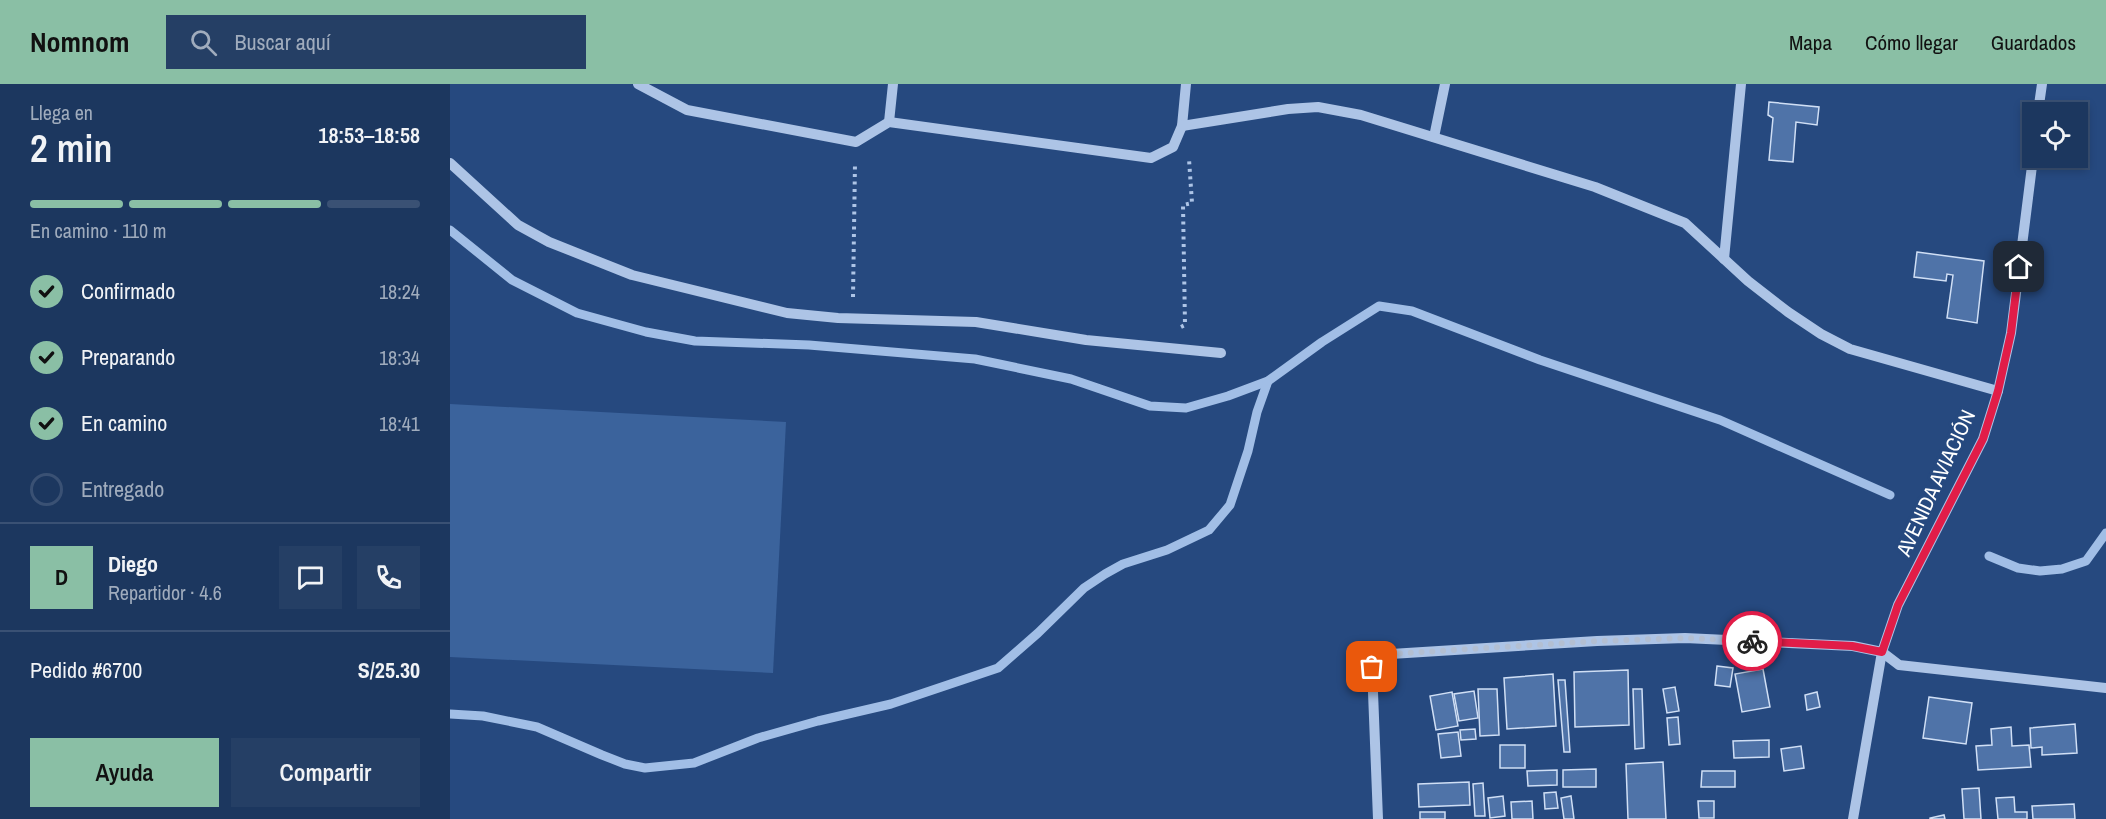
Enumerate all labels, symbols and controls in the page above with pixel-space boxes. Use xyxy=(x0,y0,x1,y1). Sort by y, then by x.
search box xyxy=(166,15,586,69)
text: Nomnom xyxy=(30,23,130,61)
icon: search xyxy=(187,26,220,59)
text: Buscar aquí xyxy=(235,27,331,57)
text: Mapa xyxy=(1789,28,1832,57)
text: Cómo llegar xyxy=(1865,28,1958,57)
text: Guardados xyxy=(1991,28,2076,57)
text: Llega en xyxy=(30,99,93,126)
map controls xyxy=(2022,102,2088,168)
button: locate xyxy=(2022,102,2088,168)
text: 18:53–18:58 xyxy=(318,120,420,150)
text: 2 min xyxy=(30,122,112,174)
text: En camino · 110 m xyxy=(30,217,166,244)
pin xyxy=(1993,241,2044,292)
icon: home xyxy=(2002,250,2035,283)
icon: check xyxy=(30,275,63,308)
text: Confirmado xyxy=(81,276,175,306)
text: 18:24 xyxy=(379,278,420,305)
icon: check xyxy=(30,341,63,374)
text: Preparando xyxy=(81,342,175,372)
text: 18:34 xyxy=(379,344,420,371)
street label: AVENIDA AVIACIÓN xyxy=(1889,405,1982,562)
icon: check xyxy=(30,407,63,440)
text: En camino xyxy=(81,408,167,438)
text: 18:41 xyxy=(379,410,420,437)
text: Entregado xyxy=(81,474,164,504)
button: chat xyxy=(279,546,342,609)
button: phone xyxy=(357,546,420,609)
text: Diego xyxy=(108,549,158,579)
text: D xyxy=(55,562,68,592)
text: Repartidor · 4.6 xyxy=(108,579,222,606)
courier xyxy=(1722,611,1782,671)
icon: bike xyxy=(1736,625,1769,658)
pin xyxy=(1346,641,1397,692)
icon: bag xyxy=(1355,650,1388,683)
text: Pedido #6700 xyxy=(30,655,142,685)
text: S/25.30 xyxy=(358,655,420,685)
button: Ayuda xyxy=(30,738,219,807)
button: Compartir xyxy=(231,738,420,807)

